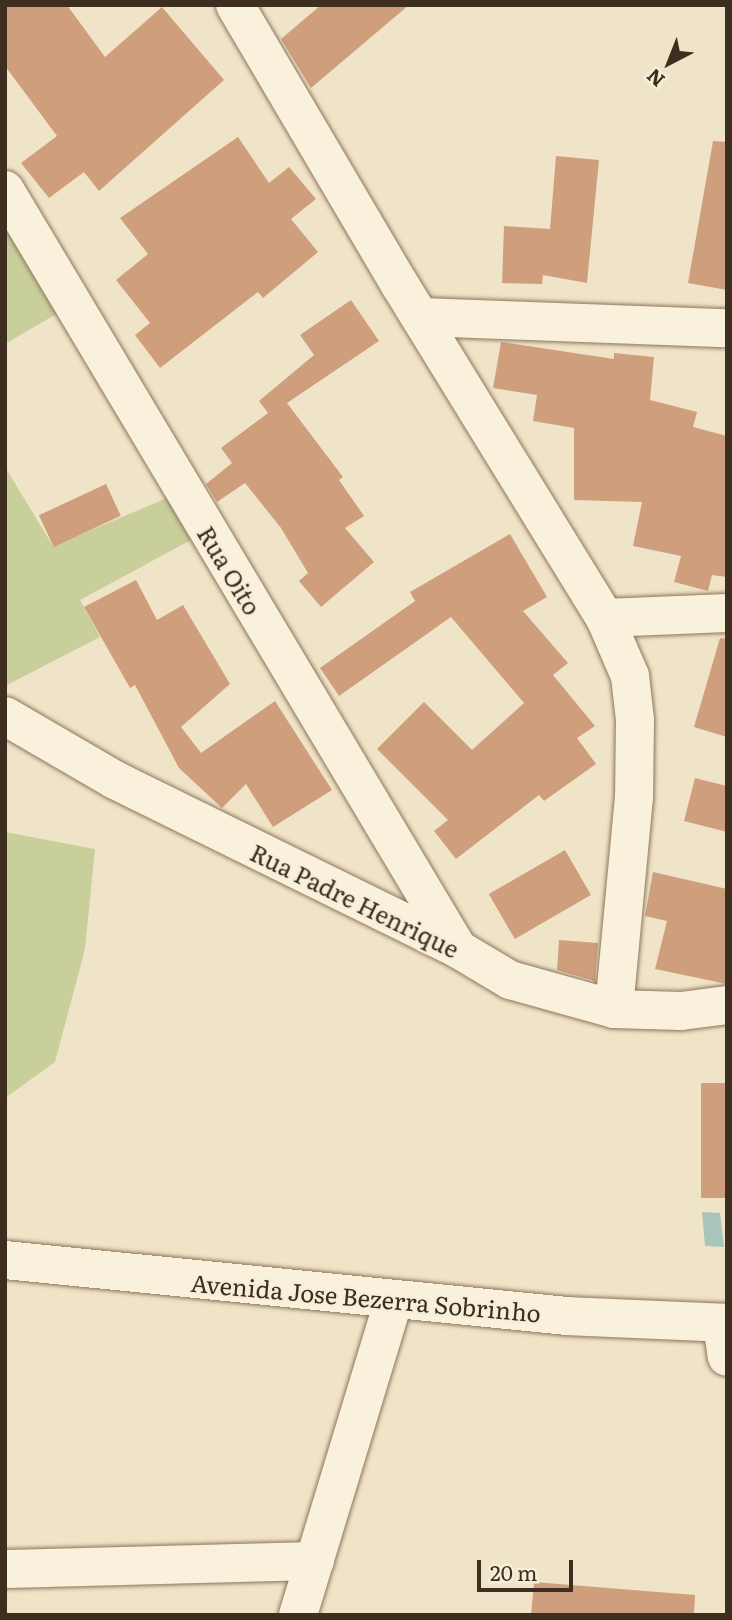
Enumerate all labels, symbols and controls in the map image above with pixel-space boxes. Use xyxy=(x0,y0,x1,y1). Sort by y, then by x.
north arrow xyxy=(634,28,704,98)
text: N xyxy=(640,63,670,94)
street label: Rua Oito xyxy=(192,520,268,620)
street label: Rua Padre Henrique xyxy=(246,837,464,963)
street label: Avenida Jose Bezerra Sobrinho xyxy=(190,1267,542,1327)
scale bar xyxy=(480,1546,576,1590)
text: 20 m xyxy=(490,1556,537,1587)

